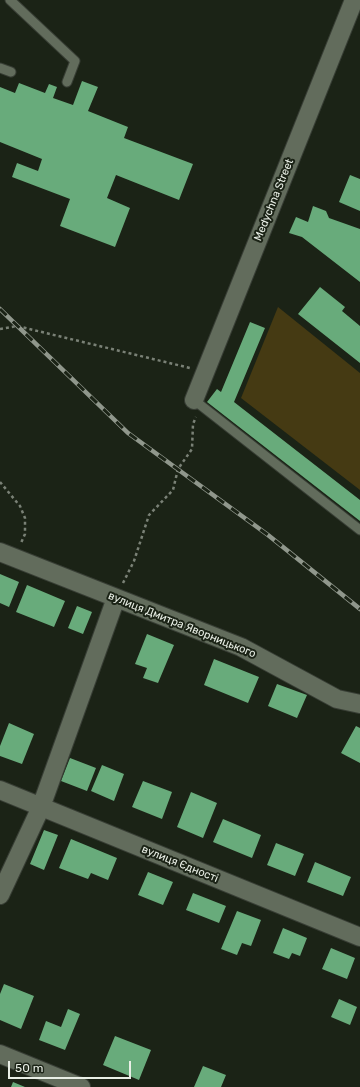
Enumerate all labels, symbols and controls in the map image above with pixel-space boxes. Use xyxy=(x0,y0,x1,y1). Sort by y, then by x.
street label: Medychna Street xyxy=(252,157,296,243)
street label: вулиця Дмитра Яворницького xyxy=(106,589,258,661)
street label: вулиця Єдності xyxy=(140,843,220,885)
scale bar xyxy=(10,1053,133,1079)
text: 50 m xyxy=(15,1061,43,1075)

